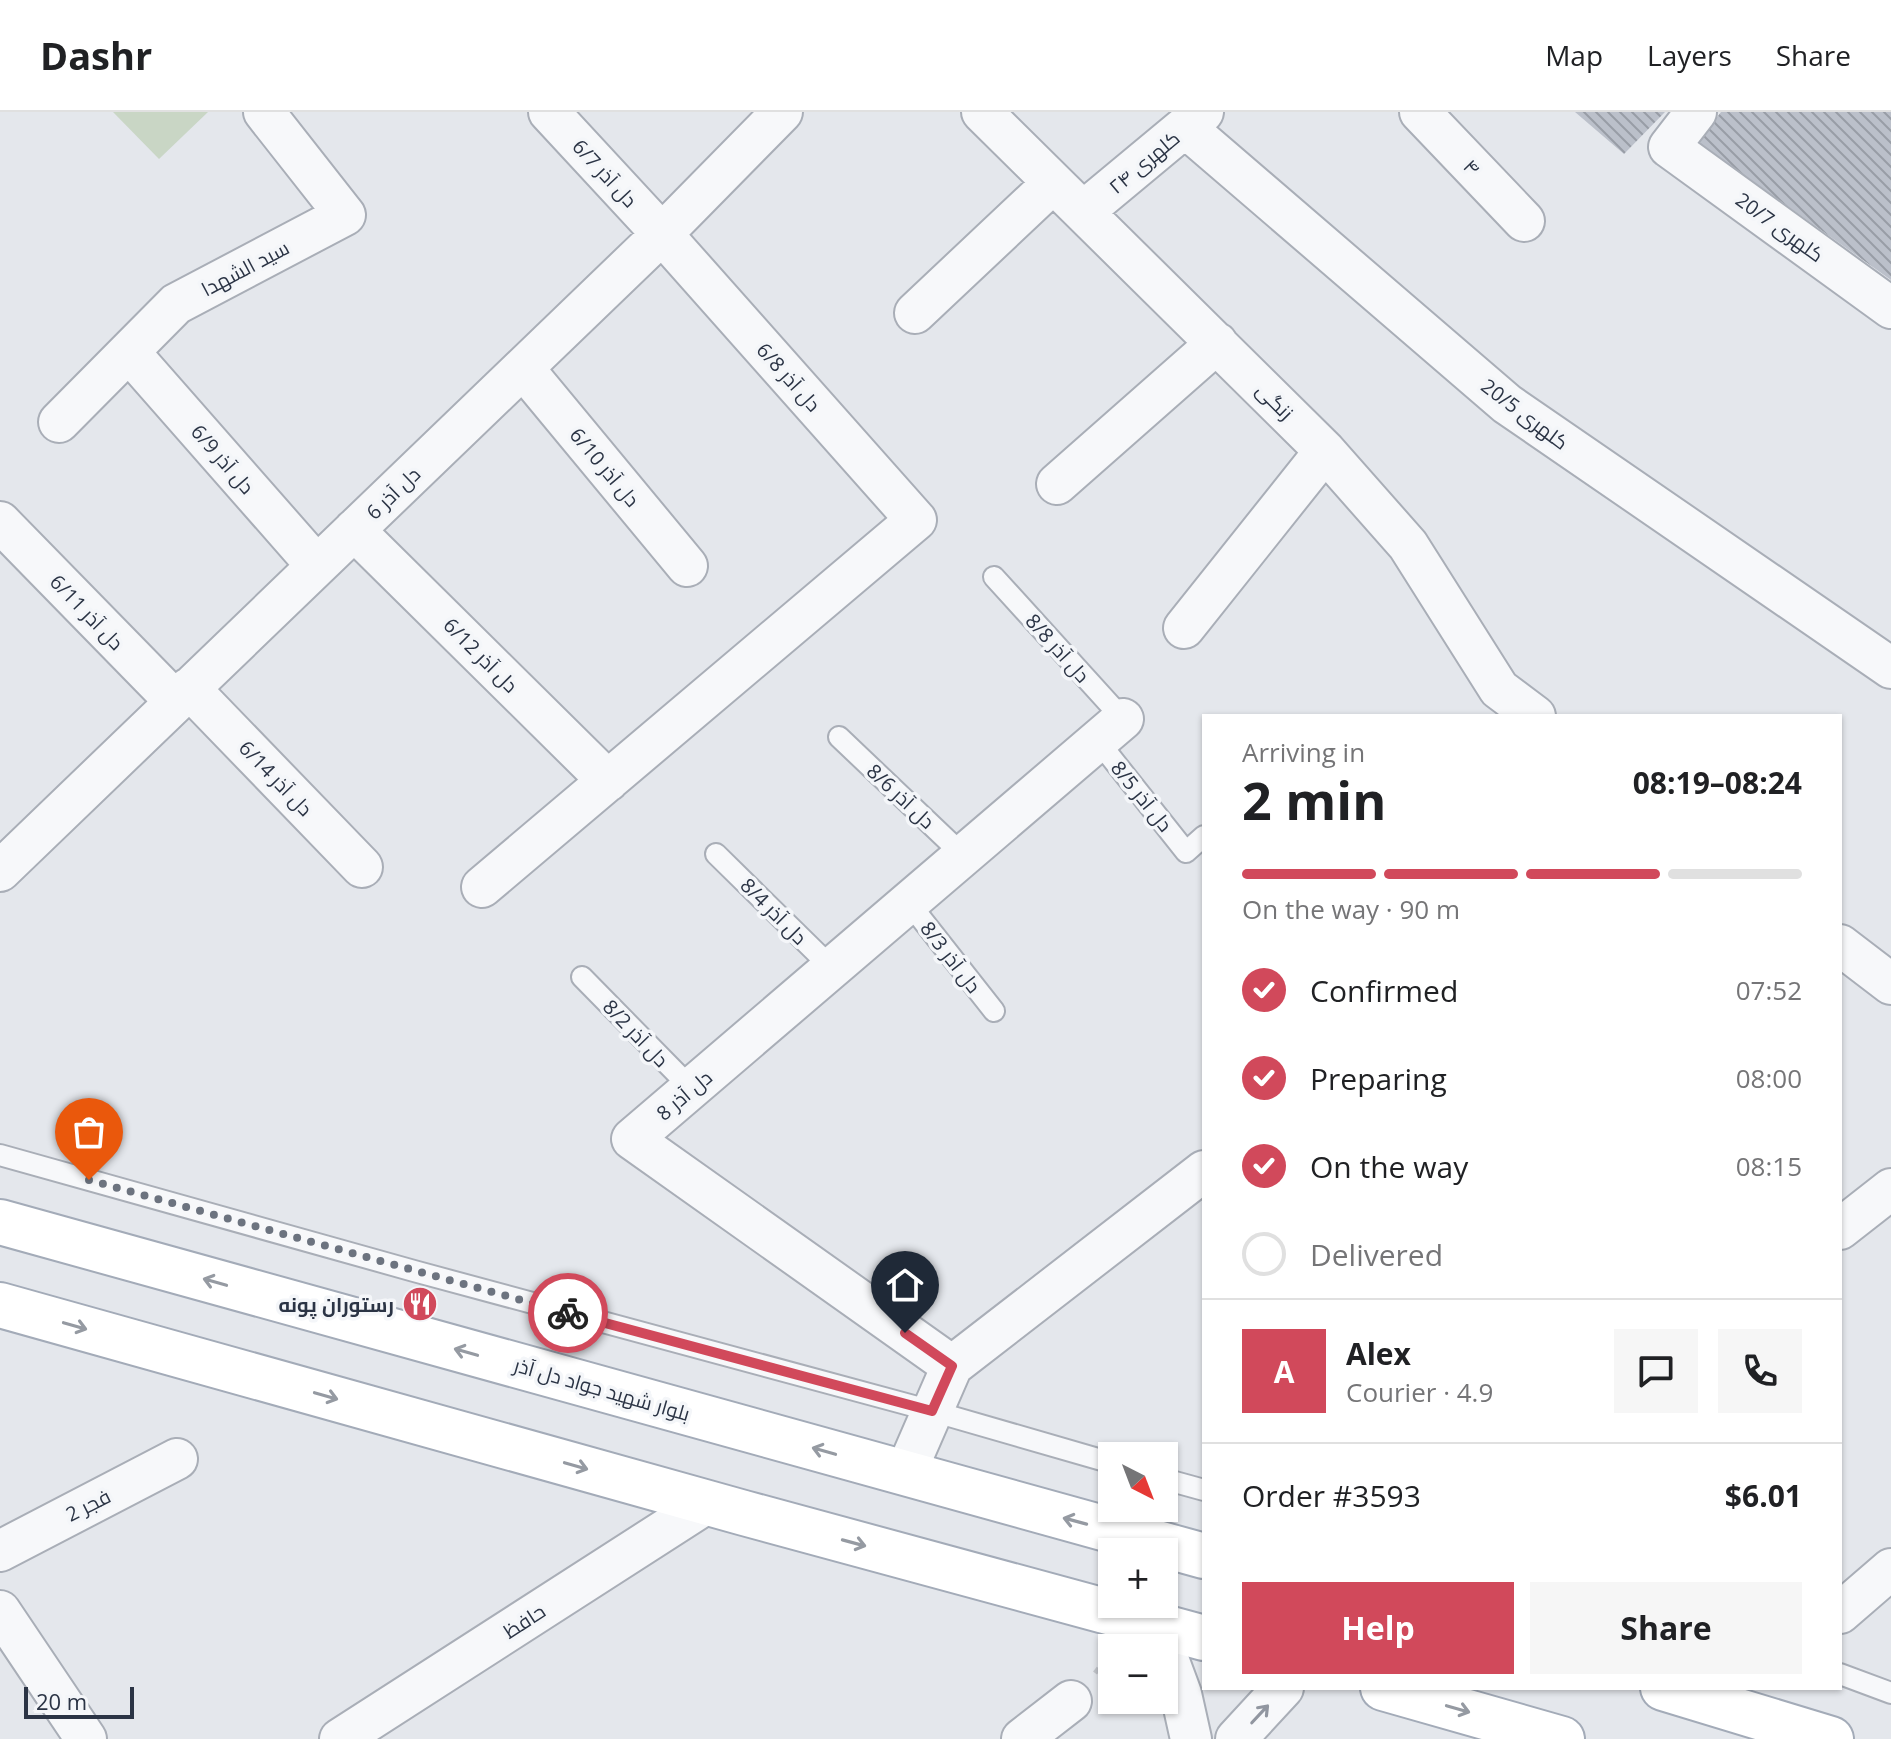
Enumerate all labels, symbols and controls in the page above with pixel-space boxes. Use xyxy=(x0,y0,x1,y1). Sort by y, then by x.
text: Dashr xyxy=(40,29,152,81)
text: Map xyxy=(1545,36,1603,74)
text: Layers xyxy=(1647,36,1732,74)
text: Share xyxy=(1776,36,1851,74)
street label: کلهری ۲۴ xyxy=(1103,124,1185,200)
street label: دل آذر 6/7 xyxy=(567,133,643,213)
street label: ۴ xyxy=(1458,153,1486,181)
street label: کلهری 20/7 xyxy=(1731,186,1829,268)
street label: سید الشهدا xyxy=(196,234,294,302)
street label: دل آذر 6/8 xyxy=(751,337,827,417)
street label: کلهری 20/5 xyxy=(1476,372,1574,456)
street label: زنگی xyxy=(1250,376,1300,426)
street label: دل آذر 6/9 xyxy=(185,418,261,500)
street label: دل آذر 6/10 xyxy=(564,422,646,512)
street label: دل آذر 6 xyxy=(360,461,426,525)
street label: دل آذر 6/11 xyxy=(44,568,130,656)
street label: دل آذر 8/8 xyxy=(1020,608,1096,688)
street label: دل آذر 6/12 xyxy=(438,612,524,698)
street label: دل آذر 6/14 xyxy=(233,734,319,822)
text: Arriving in xyxy=(1242,734,1365,770)
street label: دل آذر 8/5 xyxy=(1105,755,1179,837)
street label: دل آذر 8/6 xyxy=(861,758,941,834)
text: 08:19–08:24 xyxy=(1633,762,1802,803)
text: 2 min xyxy=(1242,764,1386,835)
street label: دل آذر 8/4 xyxy=(735,872,813,950)
text: On the way · 90 m xyxy=(1242,891,1460,927)
street label: دل آذر 8/3 xyxy=(915,916,987,998)
icon: check xyxy=(1242,968,1286,1012)
text: Confirmed xyxy=(1310,970,1458,1011)
text: 07:52 xyxy=(1736,972,1802,1008)
street label: دل آذر 8/2 xyxy=(597,993,675,1073)
icon: check xyxy=(1242,1056,1286,1100)
text: Preparing xyxy=(1310,1058,1447,1099)
text: 08:00 xyxy=(1736,1060,1802,1096)
street label: دل آذر 8 xyxy=(650,1064,718,1126)
pin xyxy=(55,1098,123,1180)
icon: bag xyxy=(67,1110,111,1154)
icon: check xyxy=(1242,1144,1286,1188)
text: On the way xyxy=(1310,1146,1468,1187)
text: 08:15 xyxy=(1736,1148,1802,1184)
text: Delivered xyxy=(1310,1234,1443,1275)
pin xyxy=(871,1251,939,1333)
icon: home xyxy=(883,1263,927,1307)
courier xyxy=(528,1273,608,1353)
one-way arrow xyxy=(203,1274,229,1289)
restaurant icon: رستوران پونه xyxy=(401,1285,439,1323)
place label: رستوران پونه xyxy=(278,1291,394,1319)
icon: bike xyxy=(546,1291,590,1335)
one-way arrow xyxy=(62,1320,88,1335)
button: chat xyxy=(1614,1329,1698,1413)
button: phone xyxy=(1718,1329,1802,1413)
text: Alex xyxy=(1346,1333,1411,1374)
one-way arrow xyxy=(453,1343,479,1358)
street label: بلوار شهید جواد دل آذر xyxy=(510,1351,693,1427)
text: A xyxy=(1274,1351,1294,1392)
text: Courier · 4.9 xyxy=(1346,1374,1493,1410)
one-way arrow xyxy=(312,1390,338,1405)
north arrow xyxy=(1098,1442,1178,1522)
map controls xyxy=(1098,1442,1178,1714)
one-way arrow xyxy=(812,1443,838,1458)
one-way arrow xyxy=(562,1460,588,1475)
text: Order #3593 xyxy=(1242,1475,1421,1516)
text: $6.01 xyxy=(1725,1475,1802,1516)
street label: فجر 2 xyxy=(61,1482,115,1528)
one-way arrow xyxy=(1062,1512,1088,1527)
one-way arrow xyxy=(840,1536,866,1551)
button: + xyxy=(1098,1538,1178,1618)
button: Help xyxy=(1242,1582,1514,1674)
button: Share xyxy=(1530,1582,1802,1674)
street label: حافظ xyxy=(498,1597,550,1645)
button: − xyxy=(1098,1634,1178,1714)
scale bar xyxy=(24,1683,134,1719)
text: 20 m xyxy=(36,1686,87,1716)
one-way arrow xyxy=(1444,1702,1470,1717)
one-way arrow xyxy=(1250,1704,1268,1724)

